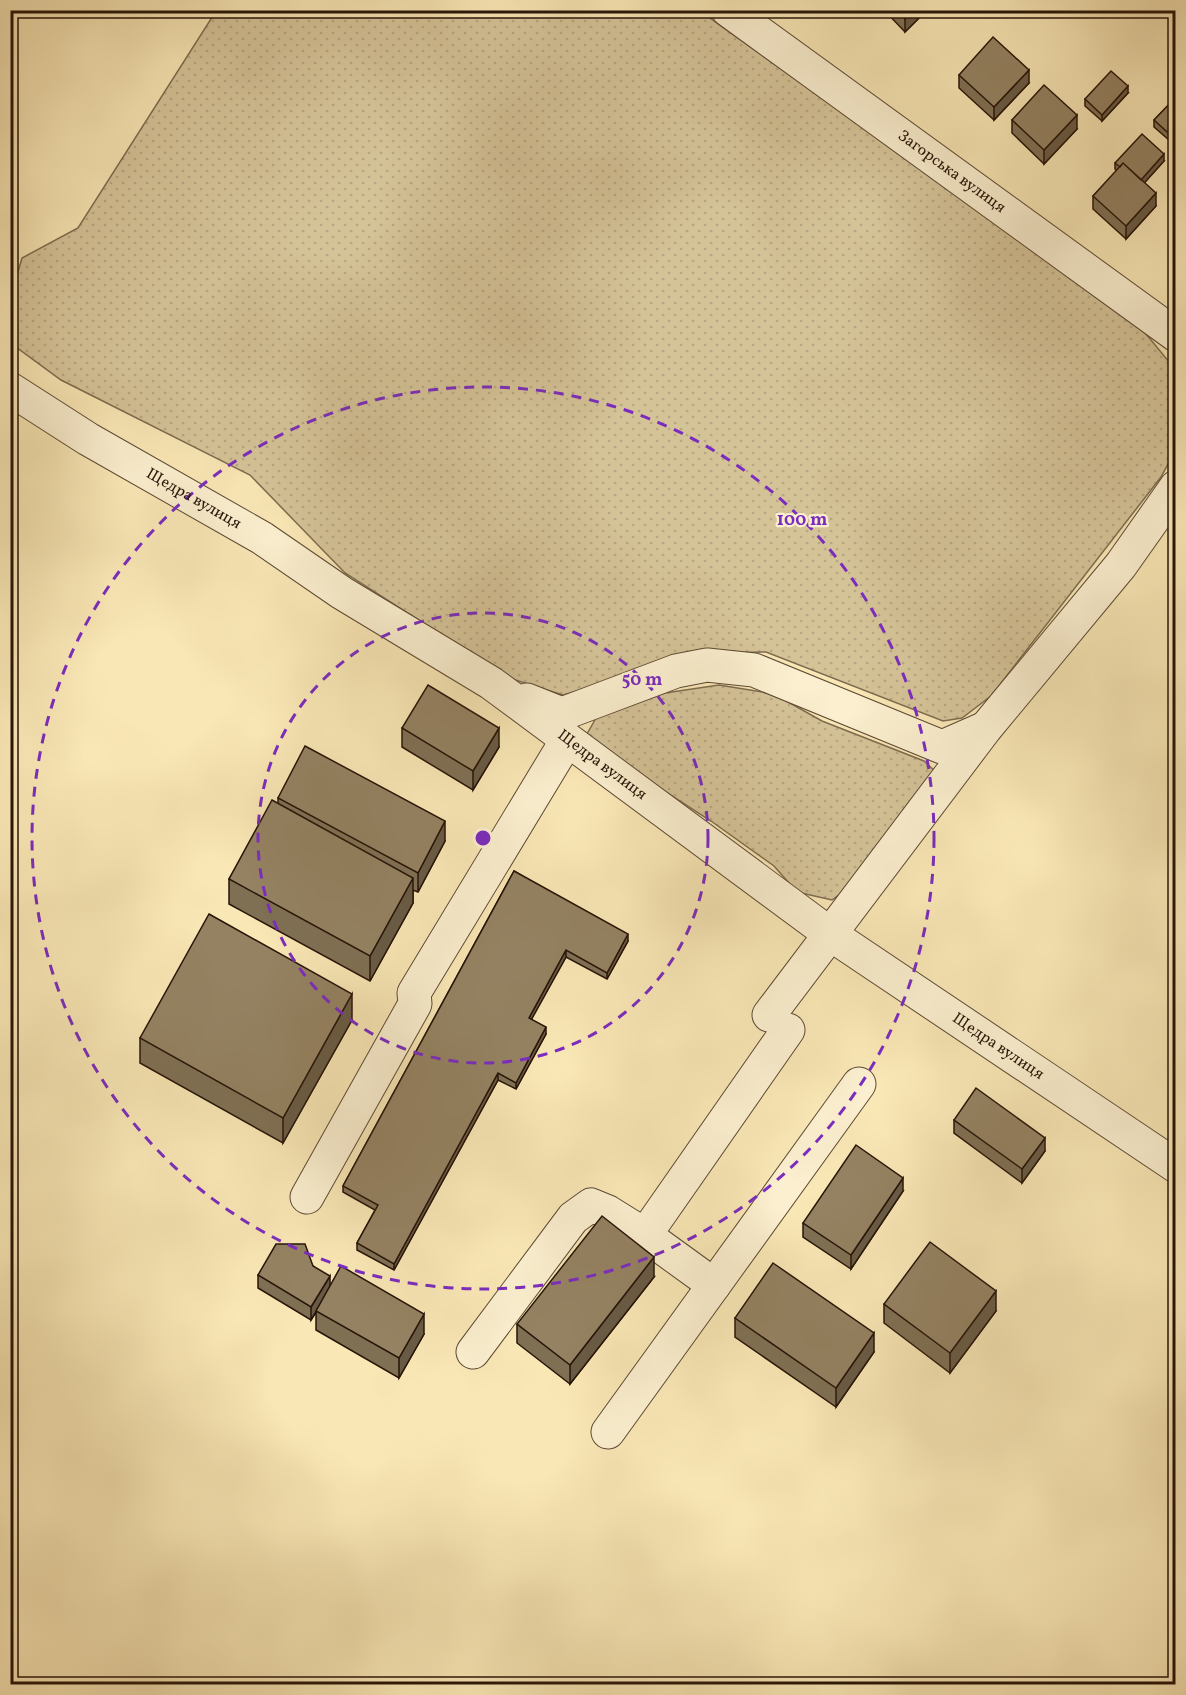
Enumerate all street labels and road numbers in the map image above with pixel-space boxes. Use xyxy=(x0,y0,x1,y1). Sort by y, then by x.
street label: Загорська вулиця xyxy=(893,125,1010,219)
street label: Щедра вулиця xyxy=(142,463,245,535)
street label: Щедра вулиця xyxy=(553,725,651,806)
street label: Щедра вулиця xyxy=(948,1008,1048,1085)

